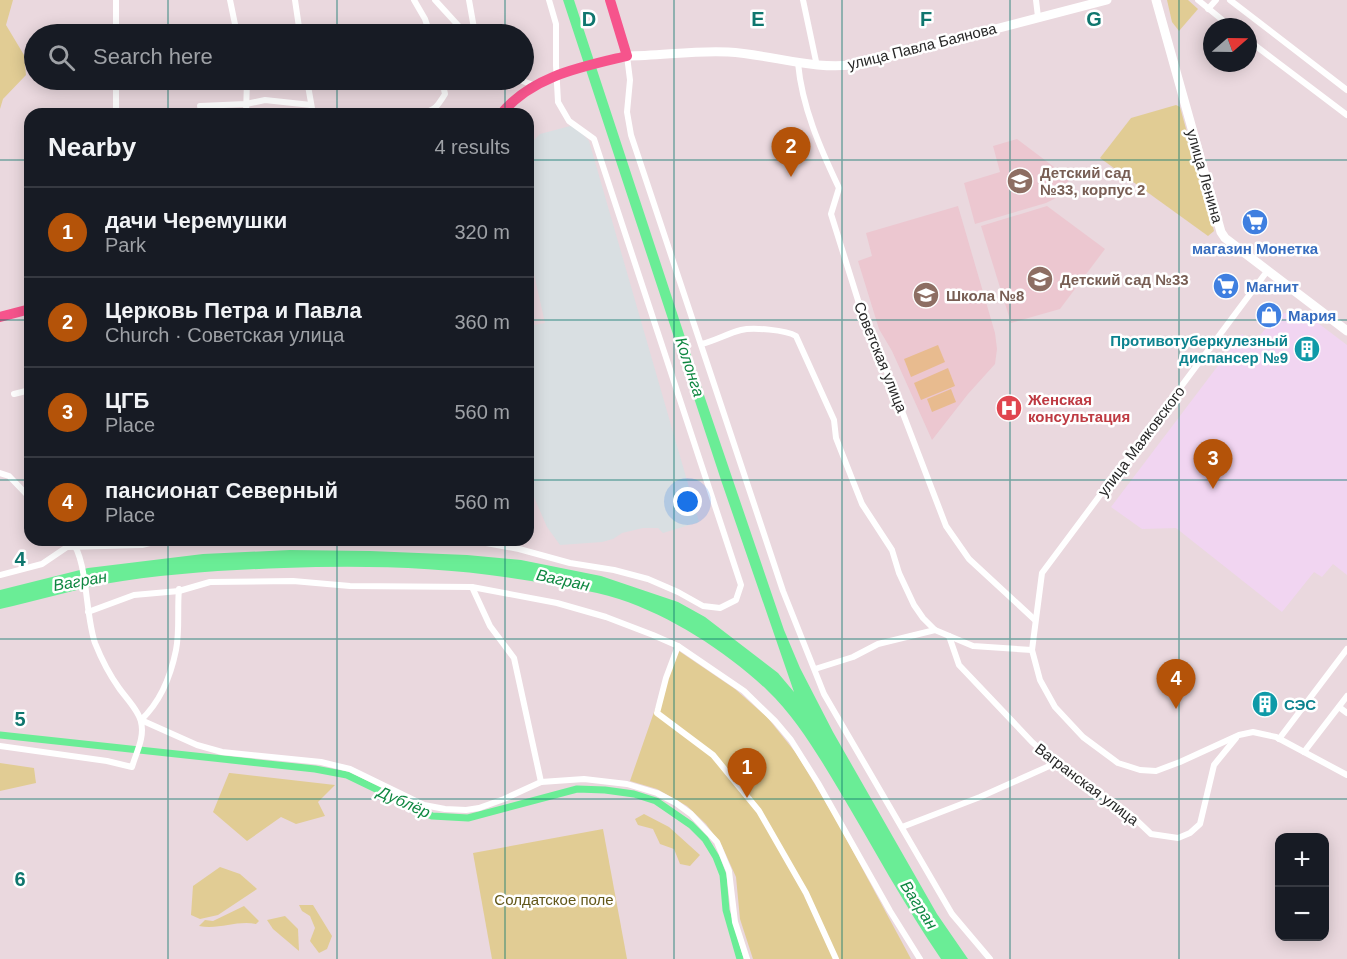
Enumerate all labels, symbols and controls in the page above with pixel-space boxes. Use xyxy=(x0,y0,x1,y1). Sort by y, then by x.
text: D xyxy=(582,8,596,30)
text: E xyxy=(751,8,765,30)
text: F xyxy=(920,8,932,30)
text: G xyxy=(1086,8,1102,30)
north arrow xyxy=(1203,18,1257,72)
street label: улица Павла Баянова xyxy=(846,19,999,73)
search box xyxy=(24,24,534,90)
icon: search xyxy=(45,41,78,74)
text: Search here xyxy=(93,44,213,69)
street label: улица Ленина xyxy=(1183,127,1227,226)
pin: 2 xyxy=(772,128,810,177)
text: Nearby xyxy=(48,132,136,162)
text: 4 results xyxy=(434,136,510,158)
place label: Детский сад №33, корпус 2 xyxy=(1040,164,1145,198)
school or university icon: Детский сад №33, корпус 2 xyxy=(1005,166,1035,196)
supermarket icon: магазин Монетка xyxy=(1240,207,1270,237)
text: дачи Черемушки xyxy=(105,208,287,233)
text: 1 xyxy=(62,221,73,243)
text: 320 m xyxy=(454,221,510,243)
text: Park xyxy=(105,234,146,256)
place label: магазин Монетка xyxy=(1192,240,1319,257)
school or university icon: Детский сад №33 xyxy=(1025,264,1055,294)
place label: Детский сад №33 xyxy=(1060,271,1189,288)
supermarket icon: Магнит xyxy=(1211,271,1241,301)
place label: Магнит xyxy=(1246,278,1299,295)
school or university icon: Школа №8 xyxy=(911,280,941,310)
place label: Школа №8 xyxy=(946,287,1024,304)
text: Церковь Петра и Павла xyxy=(105,298,362,323)
street label: Советская улица xyxy=(851,299,911,415)
shop icon: Мария xyxy=(1254,300,1284,330)
place label: Мария xyxy=(1288,307,1336,324)
text: 2 xyxy=(62,311,73,333)
text: 360 m xyxy=(454,311,510,333)
text: Church · Советская улица xyxy=(105,324,344,346)
place label: Противотуберкулезный диспансер №9 xyxy=(1110,332,1288,366)
building icon: Противотуберкулезный диспансер №9 xyxy=(1292,334,1322,364)
water label: Колонга xyxy=(672,335,708,399)
street label: улица Маяковского xyxy=(1094,383,1188,499)
text: ЦГБ xyxy=(105,388,149,413)
place label: Женская консультация xyxy=(1027,391,1130,425)
hospital icon: Женская консультация xyxy=(994,393,1024,423)
text: 3 xyxy=(62,401,73,423)
text: 560 m xyxy=(454,401,510,423)
text: Place xyxy=(105,414,155,436)
pin: 3 xyxy=(1194,440,1232,489)
text: пансионат Северный xyxy=(105,478,338,503)
your location xyxy=(673,487,702,516)
text: 4 xyxy=(62,491,73,513)
text: 560 m xyxy=(454,491,510,513)
text: Place xyxy=(105,504,155,526)
text: 4 xyxy=(14,548,26,570)
water label: Вагран xyxy=(535,566,591,594)
water label: Вагран xyxy=(52,568,108,594)
pin: 4 xyxy=(1156,660,1196,709)
building icon: СЭС xyxy=(1250,689,1280,719)
place label: СЭС xyxy=(1284,696,1316,713)
text: 5 xyxy=(14,708,26,730)
street label: Вагранская улица xyxy=(1032,740,1143,829)
pin: 1 xyxy=(728,748,766,798)
water label: Дублёр xyxy=(373,782,433,821)
map controls xyxy=(1275,833,1329,941)
button: + xyxy=(1275,833,1329,887)
text: 6 xyxy=(14,868,26,890)
water label: Вагран xyxy=(897,878,941,932)
button: − xyxy=(1275,887,1329,941)
park label: Солдатское поле xyxy=(494,891,614,908)

